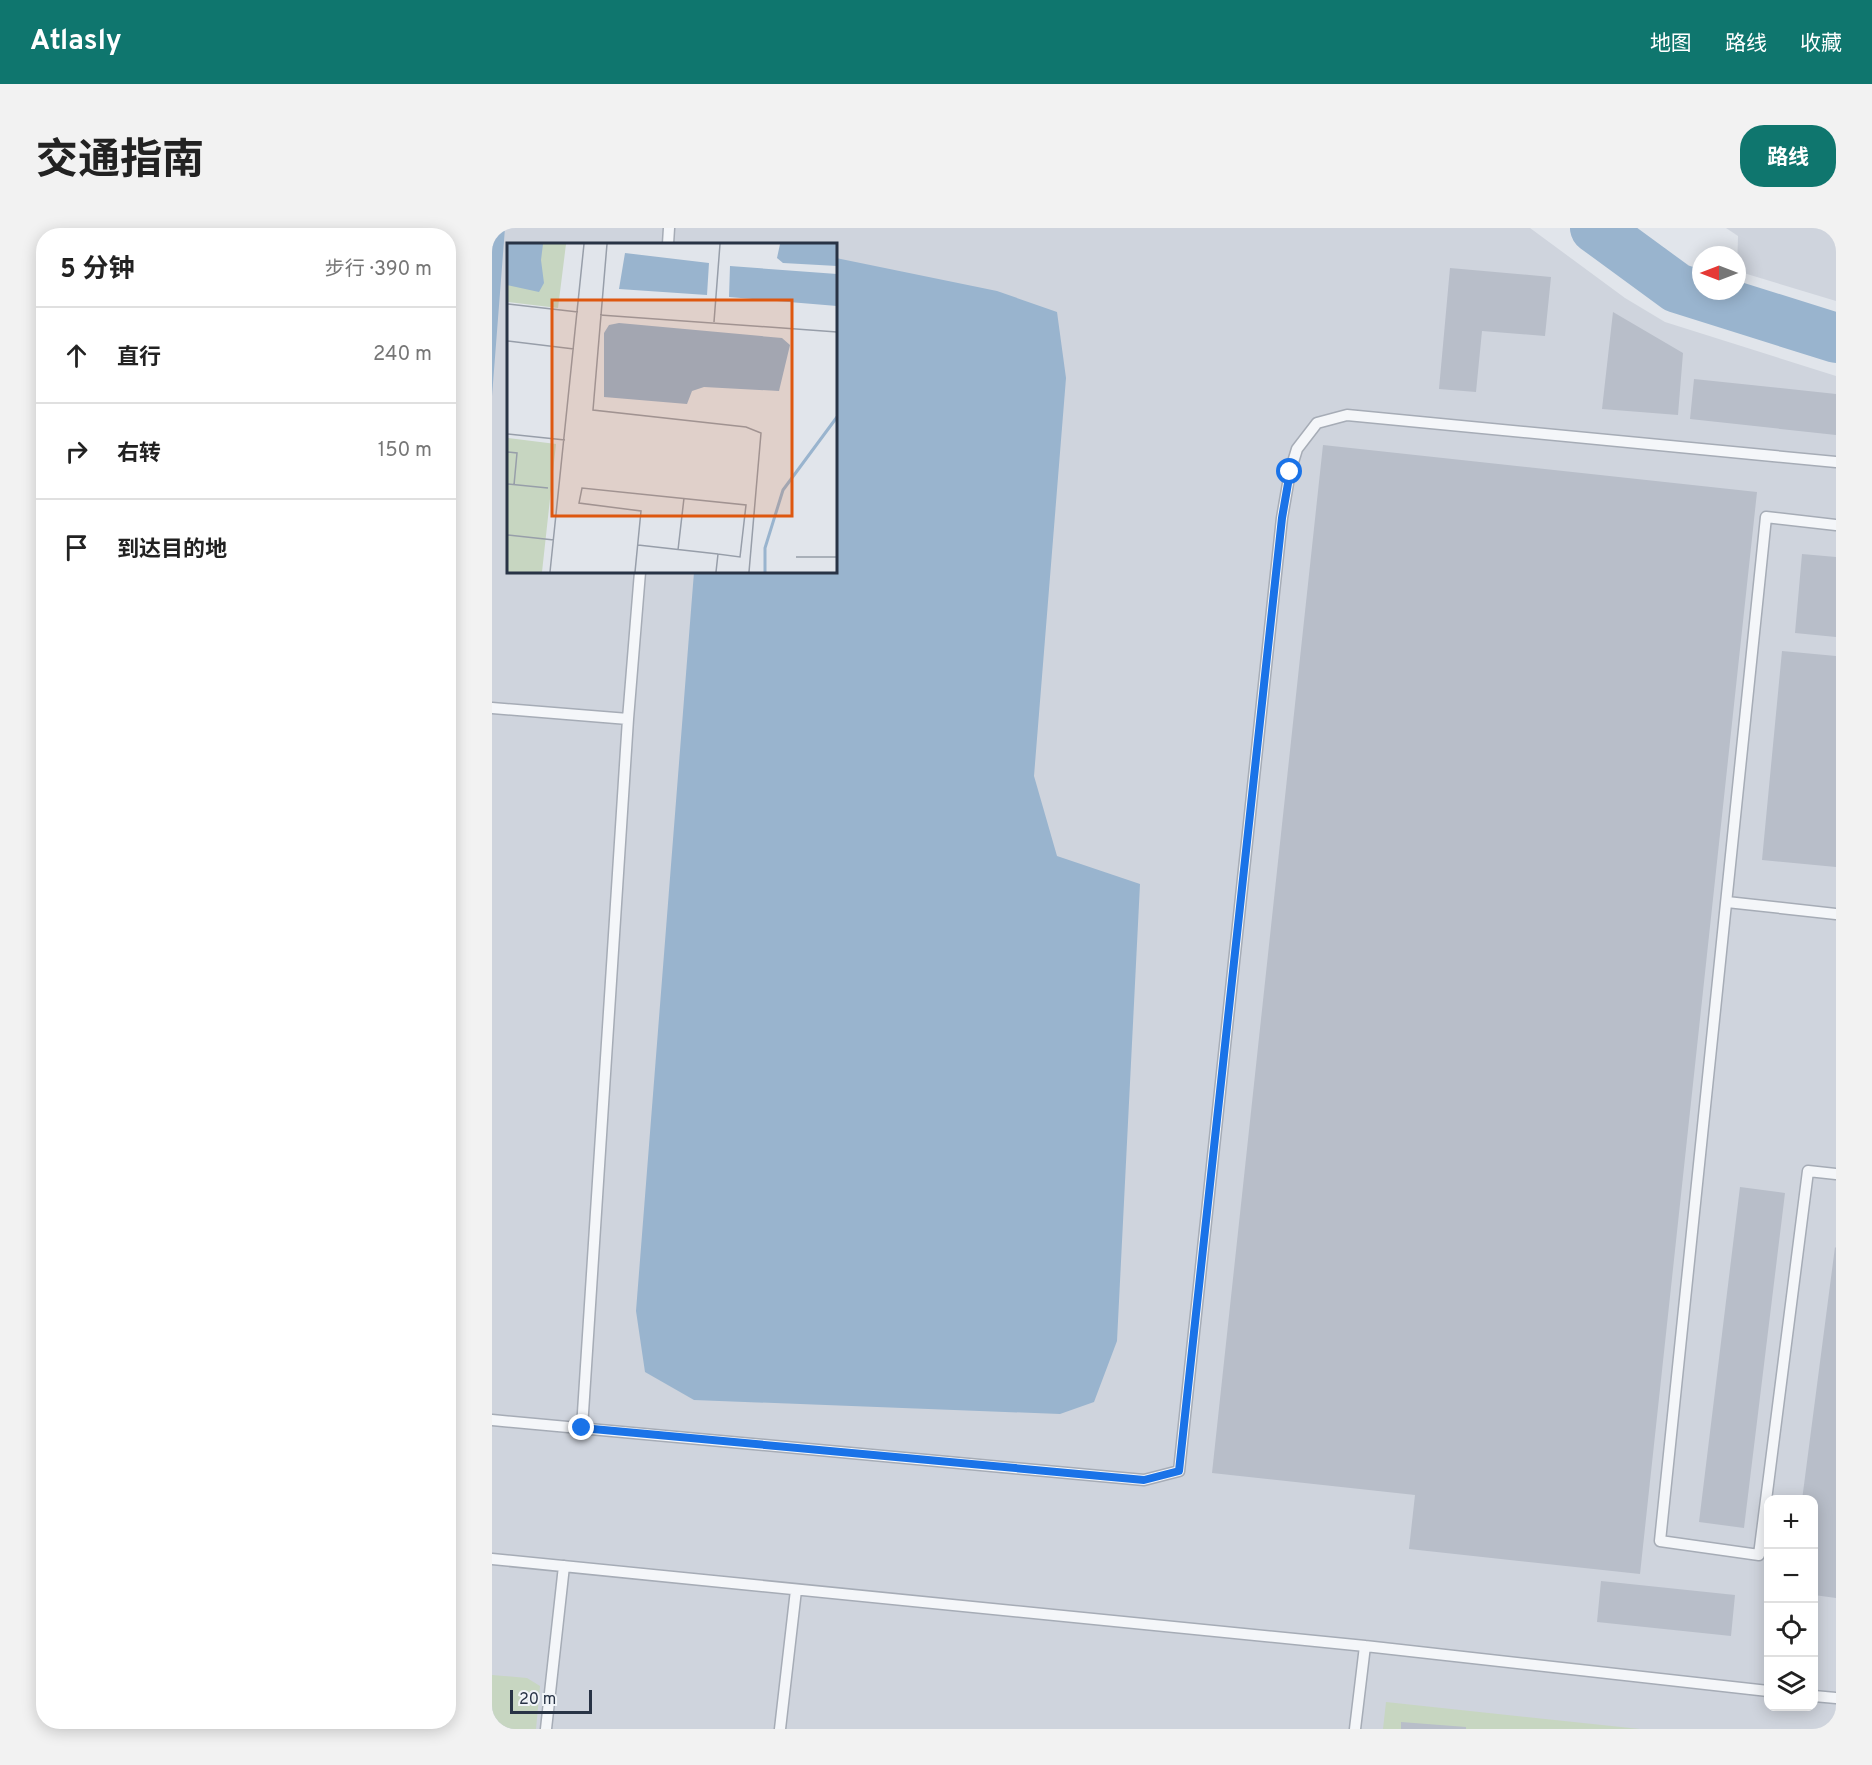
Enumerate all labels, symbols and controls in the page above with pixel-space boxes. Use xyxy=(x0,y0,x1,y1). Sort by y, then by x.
text: Atlasly xyxy=(30,24,122,60)
text: 地图 xyxy=(1650,31,1692,58)
text: 路线 xyxy=(1725,31,1767,58)
text: 收藏 xyxy=(1800,31,1842,58)
button: 路线 xyxy=(1740,125,1836,187)
text: 交通指南 xyxy=(36,136,204,189)
inset map xyxy=(507,243,837,573)
north arrow xyxy=(1692,246,1746,300)
text: 5 分钟 xyxy=(60,254,134,287)
text: 步行 · 390 m xyxy=(325,257,432,283)
icon: ahead xyxy=(60,339,93,372)
text: 240 m xyxy=(373,342,432,368)
text: 直行 xyxy=(117,345,161,372)
icon: right xyxy=(60,435,93,468)
text: 150 m xyxy=(378,438,432,464)
text: 右转 xyxy=(117,441,161,468)
route start xyxy=(1276,458,1302,484)
icon: arrive xyxy=(60,531,93,564)
text: 到达目的地 xyxy=(117,537,227,564)
route end xyxy=(568,1414,594,1440)
map controls xyxy=(1764,1495,1818,1711)
button: + xyxy=(1764,1495,1818,1549)
button: − xyxy=(1764,1549,1818,1603)
button: locate xyxy=(1764,1603,1818,1657)
button: layers xyxy=(1764,1657,1818,1711)
scale bar xyxy=(510,1687,592,1714)
text: 20 m xyxy=(519,1690,556,1710)

